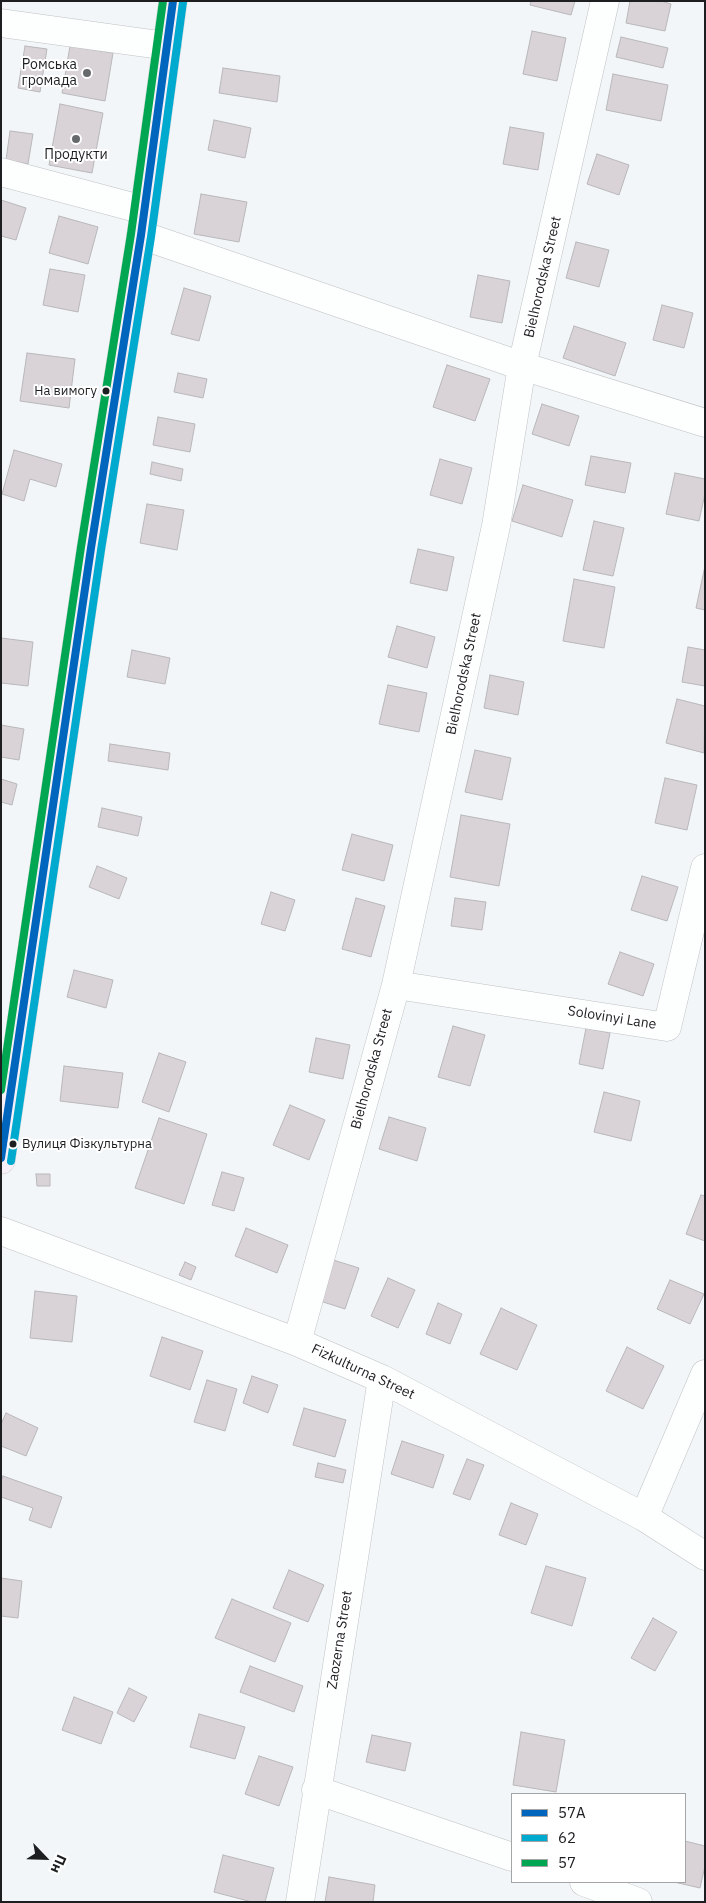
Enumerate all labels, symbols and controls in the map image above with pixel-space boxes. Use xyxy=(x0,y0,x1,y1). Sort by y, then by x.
place label: Ромська громада xyxy=(22,57,77,90)
marker: Ромська громада xyxy=(81,67,93,79)
marker: Продукти xyxy=(70,133,82,145)
place label: Продукти xyxy=(44,147,108,163)
street label: Bielhorodska Street xyxy=(521,215,565,339)
place label: На вимогу xyxy=(34,383,97,399)
marker: На вимогу xyxy=(101,386,111,396)
street label: Bielhorodska Street xyxy=(443,611,485,737)
street label: Solovinyi Lane xyxy=(566,1003,658,1033)
street label: Bielhorodska Street xyxy=(348,1007,396,1131)
place label: Вулиця Фізкультурна xyxy=(22,1136,152,1152)
marker: Вулиця Фізкультурна xyxy=(8,1139,18,1149)
street label: Fizkulturna Street xyxy=(309,1341,417,1403)
street label: Zaozerna Street xyxy=(324,1589,356,1691)
legend xyxy=(511,1793,686,1883)
text: 57А xyxy=(558,1803,586,1822)
text: 62 xyxy=(558,1828,576,1847)
north arrow xyxy=(20,1833,70,1883)
text: Пн xyxy=(47,1852,71,1876)
text: 57 xyxy=(558,1853,576,1872)

